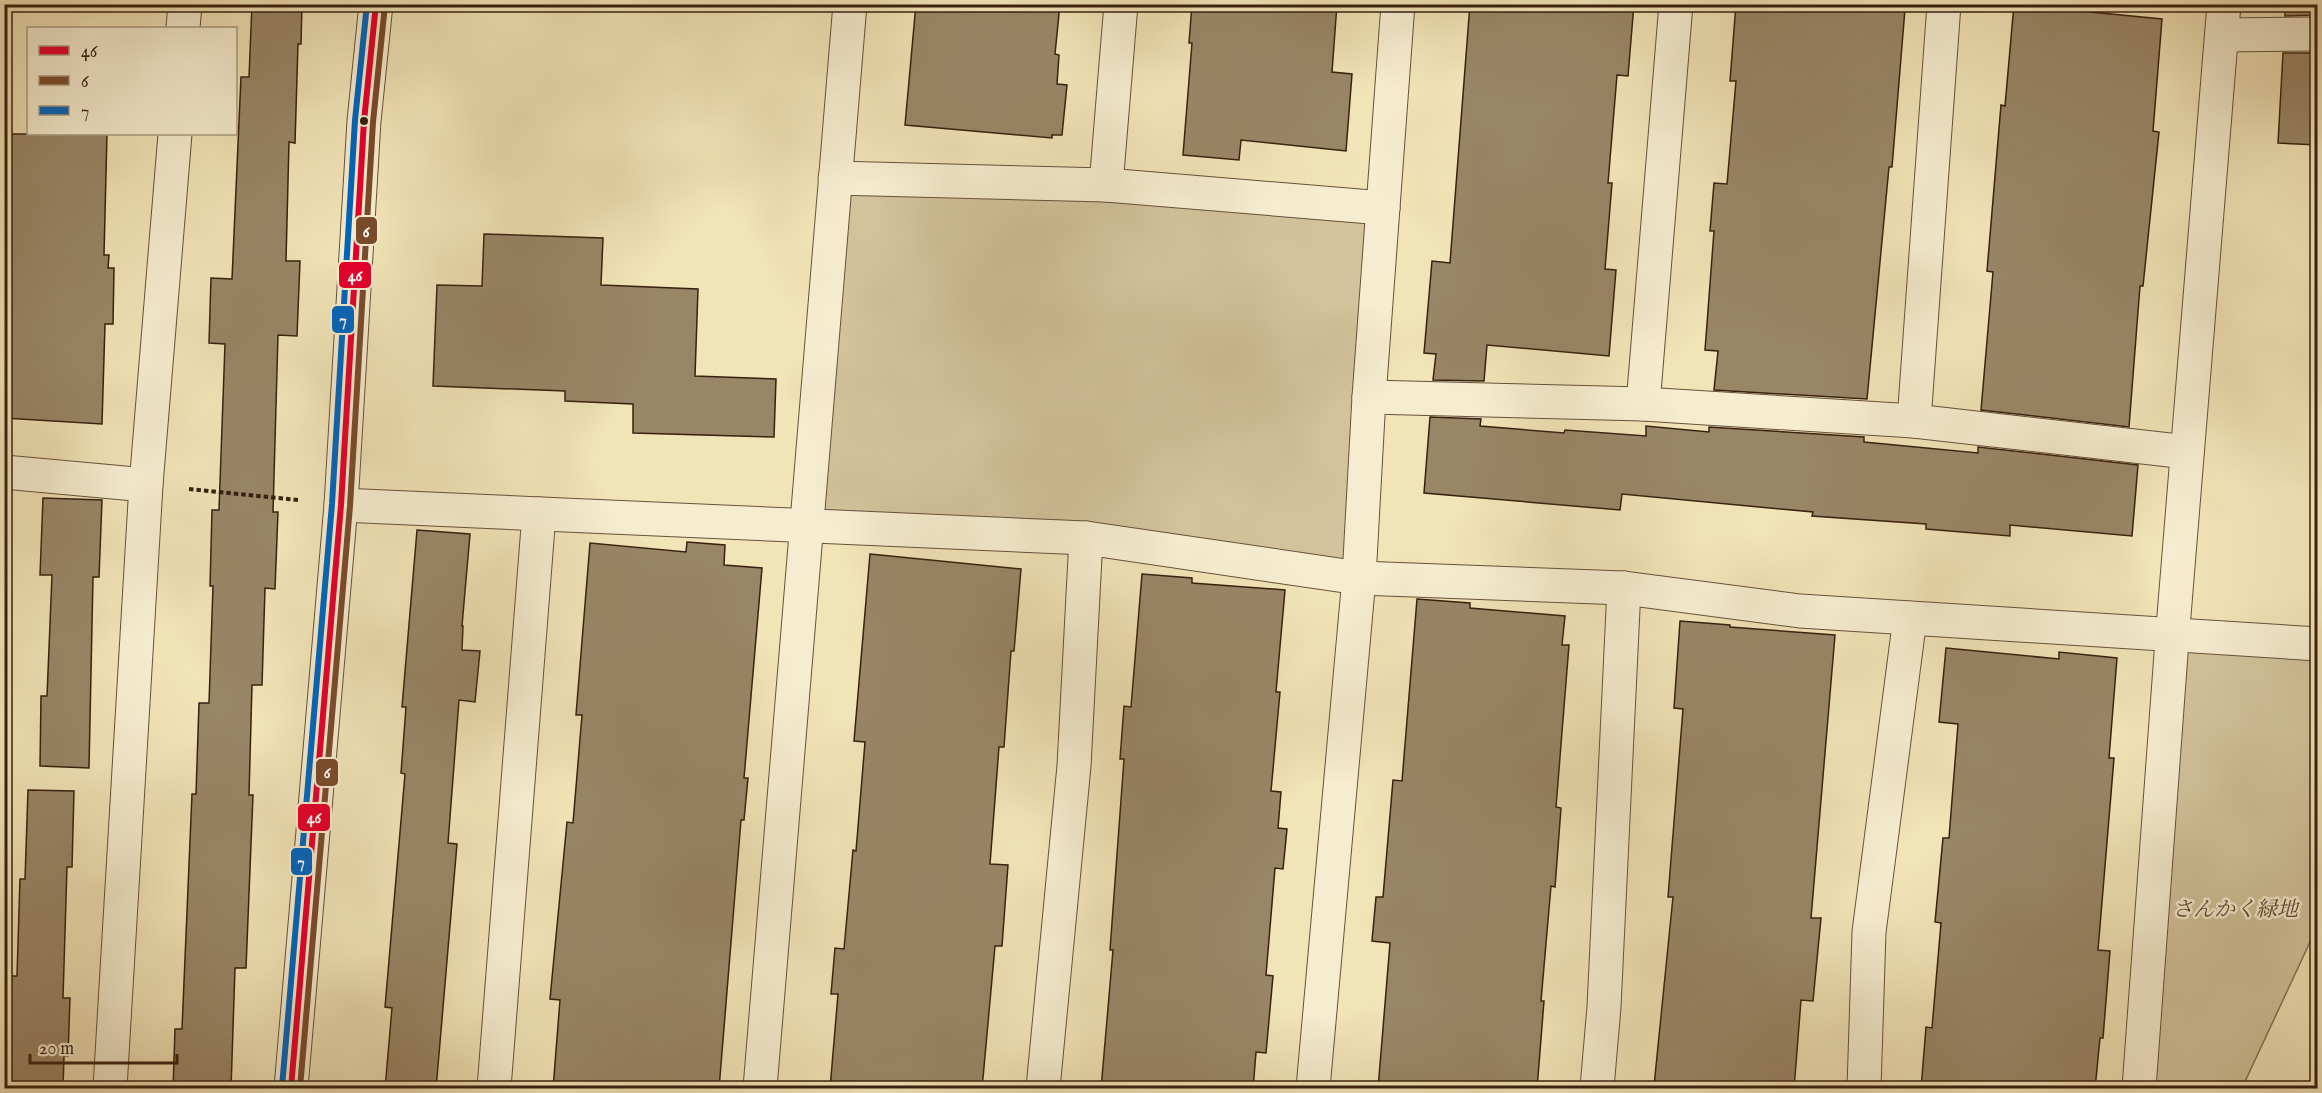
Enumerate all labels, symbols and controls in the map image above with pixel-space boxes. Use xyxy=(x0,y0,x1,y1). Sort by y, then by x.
legend xyxy=(27,27,237,135)
text: 46 xyxy=(81,41,98,64)
text: 6 xyxy=(81,71,89,94)
text: 7 xyxy=(81,101,89,124)
unlabelled marker xyxy=(358,115,370,127)
line badge: 6 xyxy=(355,216,378,245)
text: 6 xyxy=(363,223,371,243)
line badge: 46 xyxy=(338,261,372,289)
text: 46 xyxy=(348,267,364,287)
line badge: 7 xyxy=(331,305,355,334)
text: 7 xyxy=(339,311,347,331)
line badge: 6 xyxy=(315,758,339,787)
text: 6 xyxy=(324,764,332,784)
line badge: 46 xyxy=(297,803,331,832)
text: 46 xyxy=(307,809,323,829)
line badge: 7 xyxy=(290,847,313,876)
text: 7 xyxy=(297,853,305,873)
park label: さんかく緑地 xyxy=(2172,897,2300,924)
scale bar xyxy=(30,1027,177,1065)
text: 20 m xyxy=(39,1038,74,1061)

